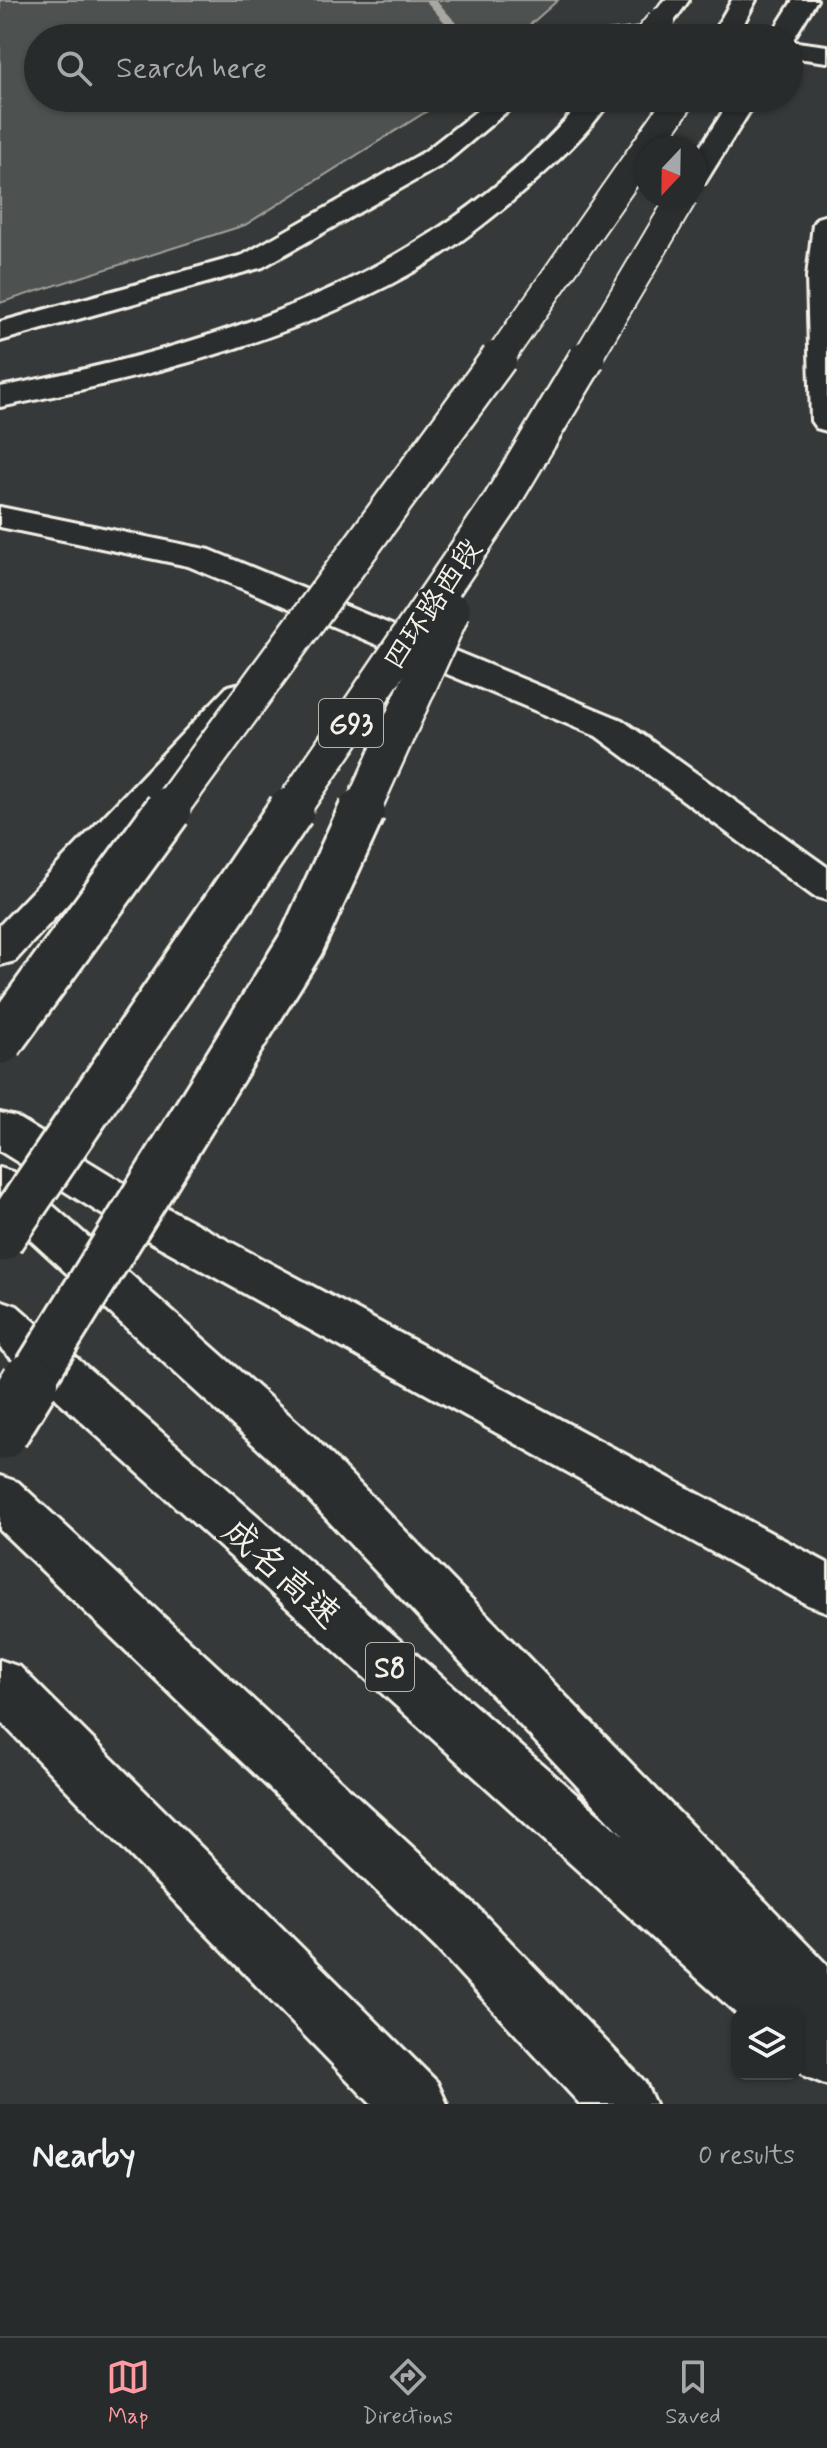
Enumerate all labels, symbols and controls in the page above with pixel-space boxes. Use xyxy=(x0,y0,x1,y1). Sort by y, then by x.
search box xyxy=(24,24,803,112)
icon: search xyxy=(52,46,96,90)
text: Search here xyxy=(116,49,267,88)
north arrow xyxy=(635,136,707,208)
street label: 四环路西段 xyxy=(375,532,491,678)
road number: G93 xyxy=(319,699,383,747)
street label: 成名高速 xyxy=(211,1509,350,1640)
road number: S8 xyxy=(366,1643,414,1691)
map controls xyxy=(731,2008,803,2080)
button: layers xyxy=(731,2008,803,2080)
text: Nearby xyxy=(32,2134,136,2179)
text: 0 results xyxy=(698,2139,795,2173)
tab: Map xyxy=(106,2355,150,2431)
tab: Directions xyxy=(362,2355,453,2431)
tab: Saved xyxy=(665,2355,721,2431)

